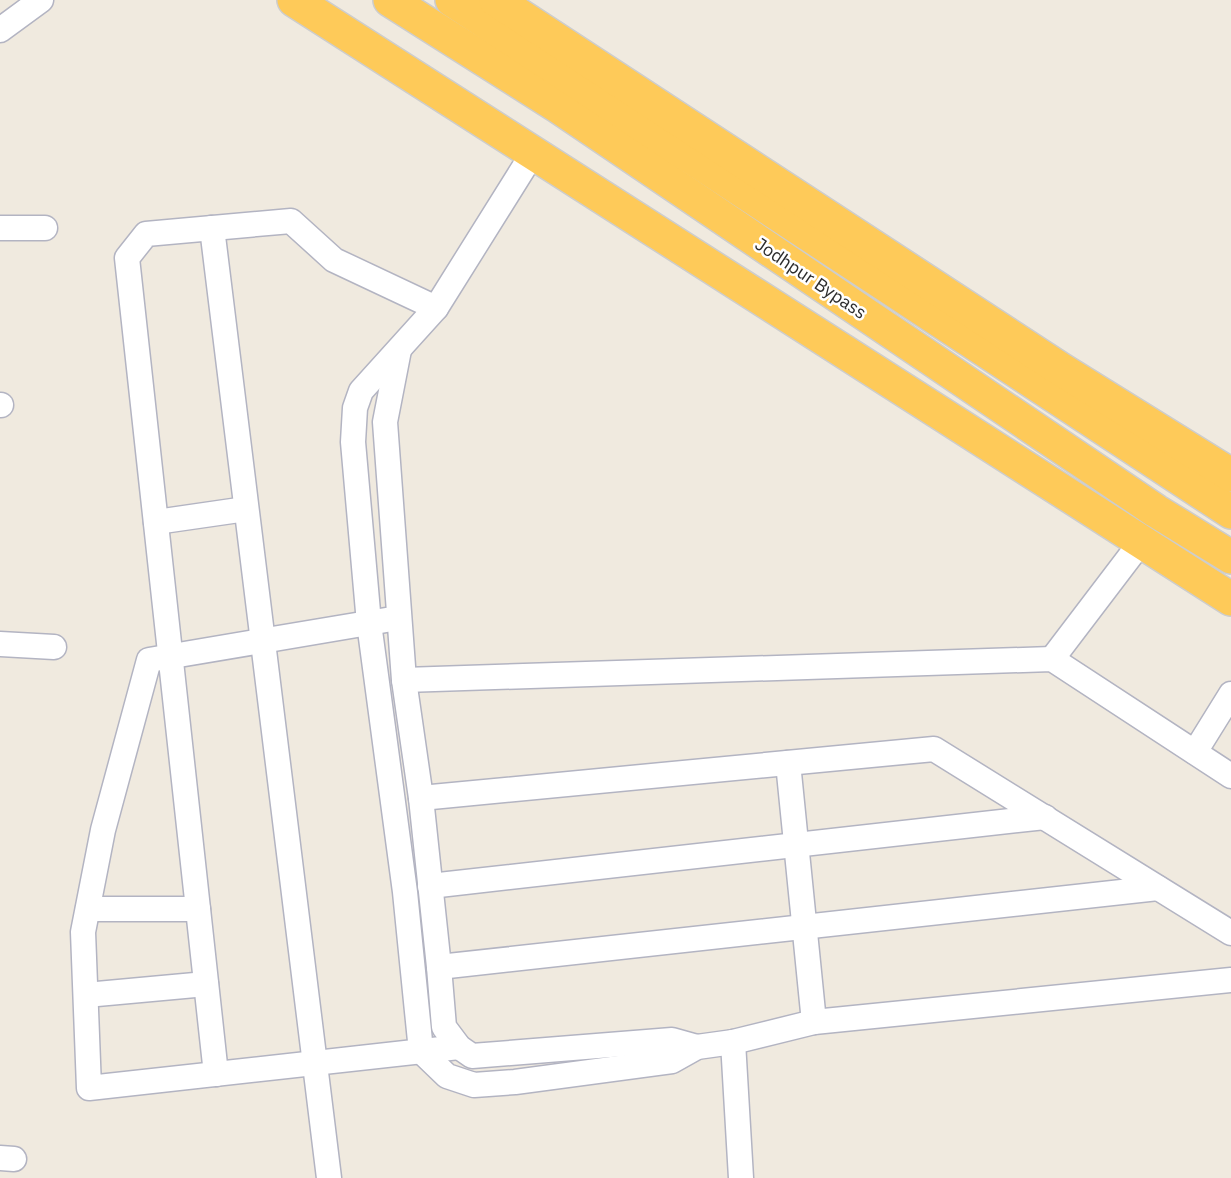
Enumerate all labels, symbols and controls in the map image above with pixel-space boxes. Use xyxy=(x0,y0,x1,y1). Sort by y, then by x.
street label: Jodhpur Bypass xyxy=(751,232,871,324)

